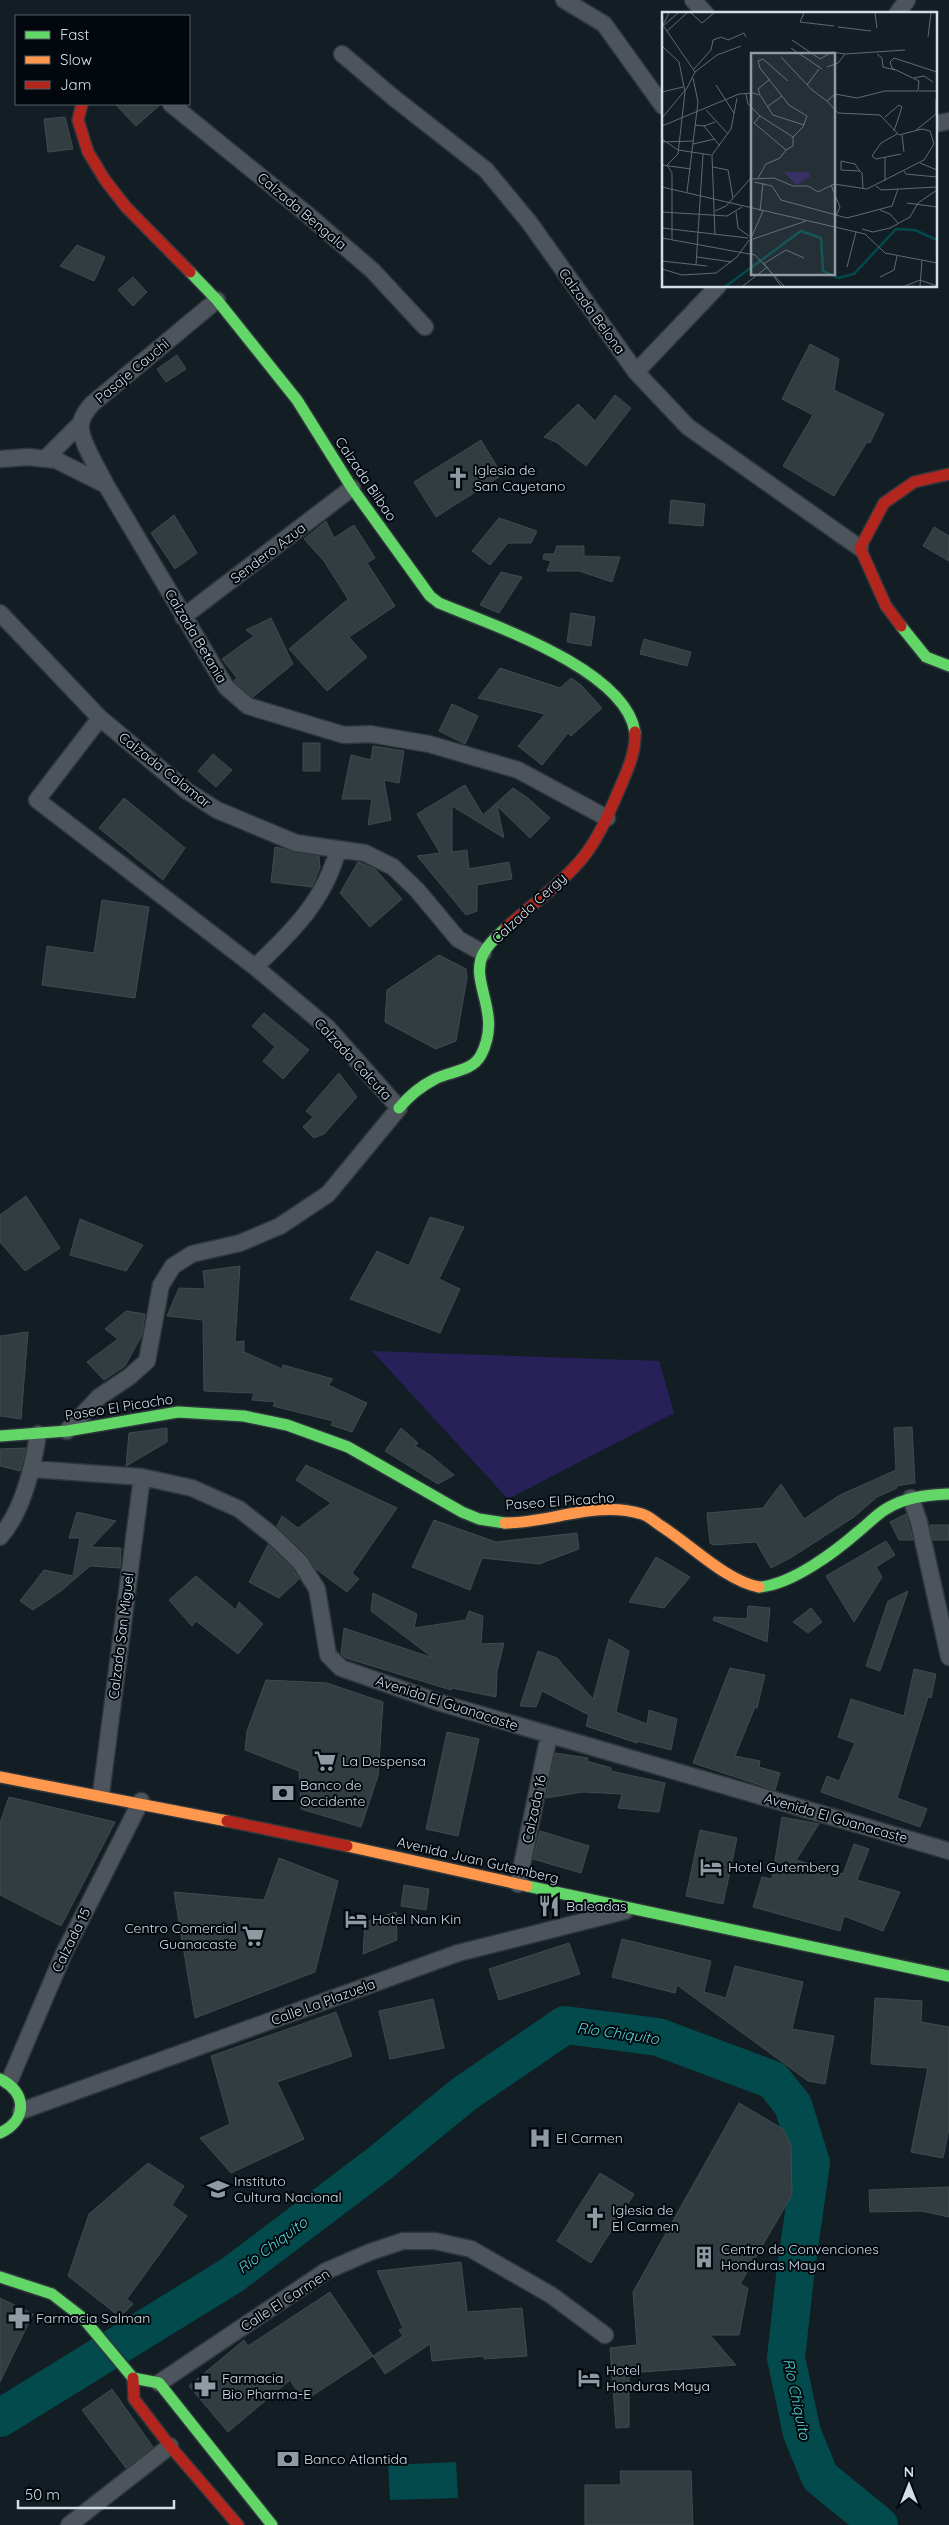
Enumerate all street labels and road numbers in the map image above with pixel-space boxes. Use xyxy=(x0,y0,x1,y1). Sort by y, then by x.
street label: Calzada Bengala xyxy=(254,168,350,254)
street label: Calzada Belona xyxy=(555,264,629,358)
street label: Pasaje Cauchi xyxy=(91,335,173,407)
street label: Calzada Bilbao xyxy=(331,434,401,524)
street label: Sendero Azua xyxy=(227,519,309,587)
street label: Calzada Betania xyxy=(161,586,231,686)
street label: Calzada Calamar xyxy=(115,728,215,812)
street label: Calzada Cergy xyxy=(488,869,570,947)
street label: Calzada Calcuta xyxy=(310,1014,396,1104)
street label: Paseo El Picacho xyxy=(64,1390,174,1424)
street label: Paseo El Picacho xyxy=(505,1488,615,1514)
street label: Calzada San Miguel xyxy=(104,1572,138,1700)
street label: Avenida El Guanacaste xyxy=(374,1672,520,1735)
street label: Calzada 16 xyxy=(518,1773,550,1845)
street label: Avenida El Guanacaste xyxy=(762,1789,910,1847)
street label: Avenida Juan Gutemberg xyxy=(395,1833,561,1887)
street label: Calzada 15 xyxy=(48,1905,94,1975)
street label: Calle La Plazuela xyxy=(268,1975,378,2029)
street label: Calle El Carmen xyxy=(237,2265,333,2335)

